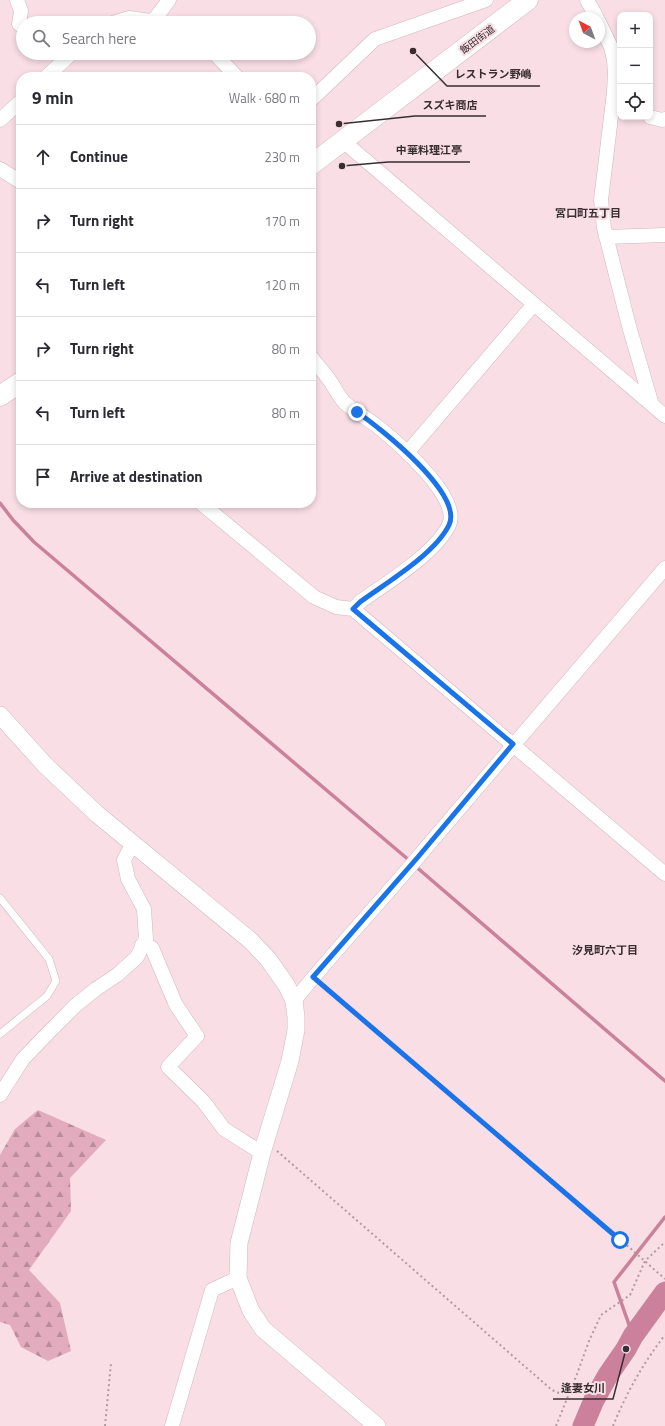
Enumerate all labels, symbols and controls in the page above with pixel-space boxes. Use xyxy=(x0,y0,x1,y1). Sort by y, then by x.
north arrow xyxy=(569,12,605,48)
map controls xyxy=(617,12,653,120)
button: + xyxy=(617,12,653,48)
search box xyxy=(16,16,316,60)
street label: 飯田街道 xyxy=(457,21,498,57)
icon: search xyxy=(30,27,52,49)
text: Search here xyxy=(62,27,136,50)
button: − xyxy=(617,48,653,84)
callout: レストラン野嶋 xyxy=(447,63,540,86)
text: レストラン野嶋 xyxy=(455,66,532,82)
button: locate xyxy=(617,84,653,120)
text: 9 min xyxy=(32,85,73,111)
text: Walk · 680 m xyxy=(229,88,300,108)
callout: スズキ商店 xyxy=(415,93,486,116)
text: スズキ商店 xyxy=(423,97,478,113)
callout: 中華料理江亭 xyxy=(388,139,470,162)
text: 中華料理江亭 xyxy=(396,142,462,158)
text: Continue xyxy=(70,145,128,168)
icon: ahead xyxy=(32,146,54,168)
text: 230 m xyxy=(264,147,300,167)
district label: 宮口町五丁目 xyxy=(555,205,621,221)
text: Turn right xyxy=(70,209,134,232)
icon: right xyxy=(32,210,54,232)
text: 170 m xyxy=(264,211,300,231)
text: Turn left xyxy=(70,273,125,296)
icon: left xyxy=(32,274,54,296)
text: 120 m xyxy=(264,275,300,295)
text: Turn right xyxy=(70,337,134,360)
icon: right xyxy=(32,338,54,360)
text: 80 m xyxy=(272,339,300,359)
text: Turn left xyxy=(70,401,125,424)
icon: left xyxy=(32,402,54,424)
text: 80 m xyxy=(272,403,300,423)
route end xyxy=(348,403,366,421)
text: Arrive at destination xyxy=(70,465,203,488)
icon: arrive xyxy=(32,466,54,488)
district label: 汐見町六丁目 xyxy=(572,942,638,958)
route start xyxy=(611,1231,629,1249)
callout: 逢妻女川 xyxy=(553,1376,613,1399)
text: 逢妻女川 xyxy=(561,1380,605,1396)

